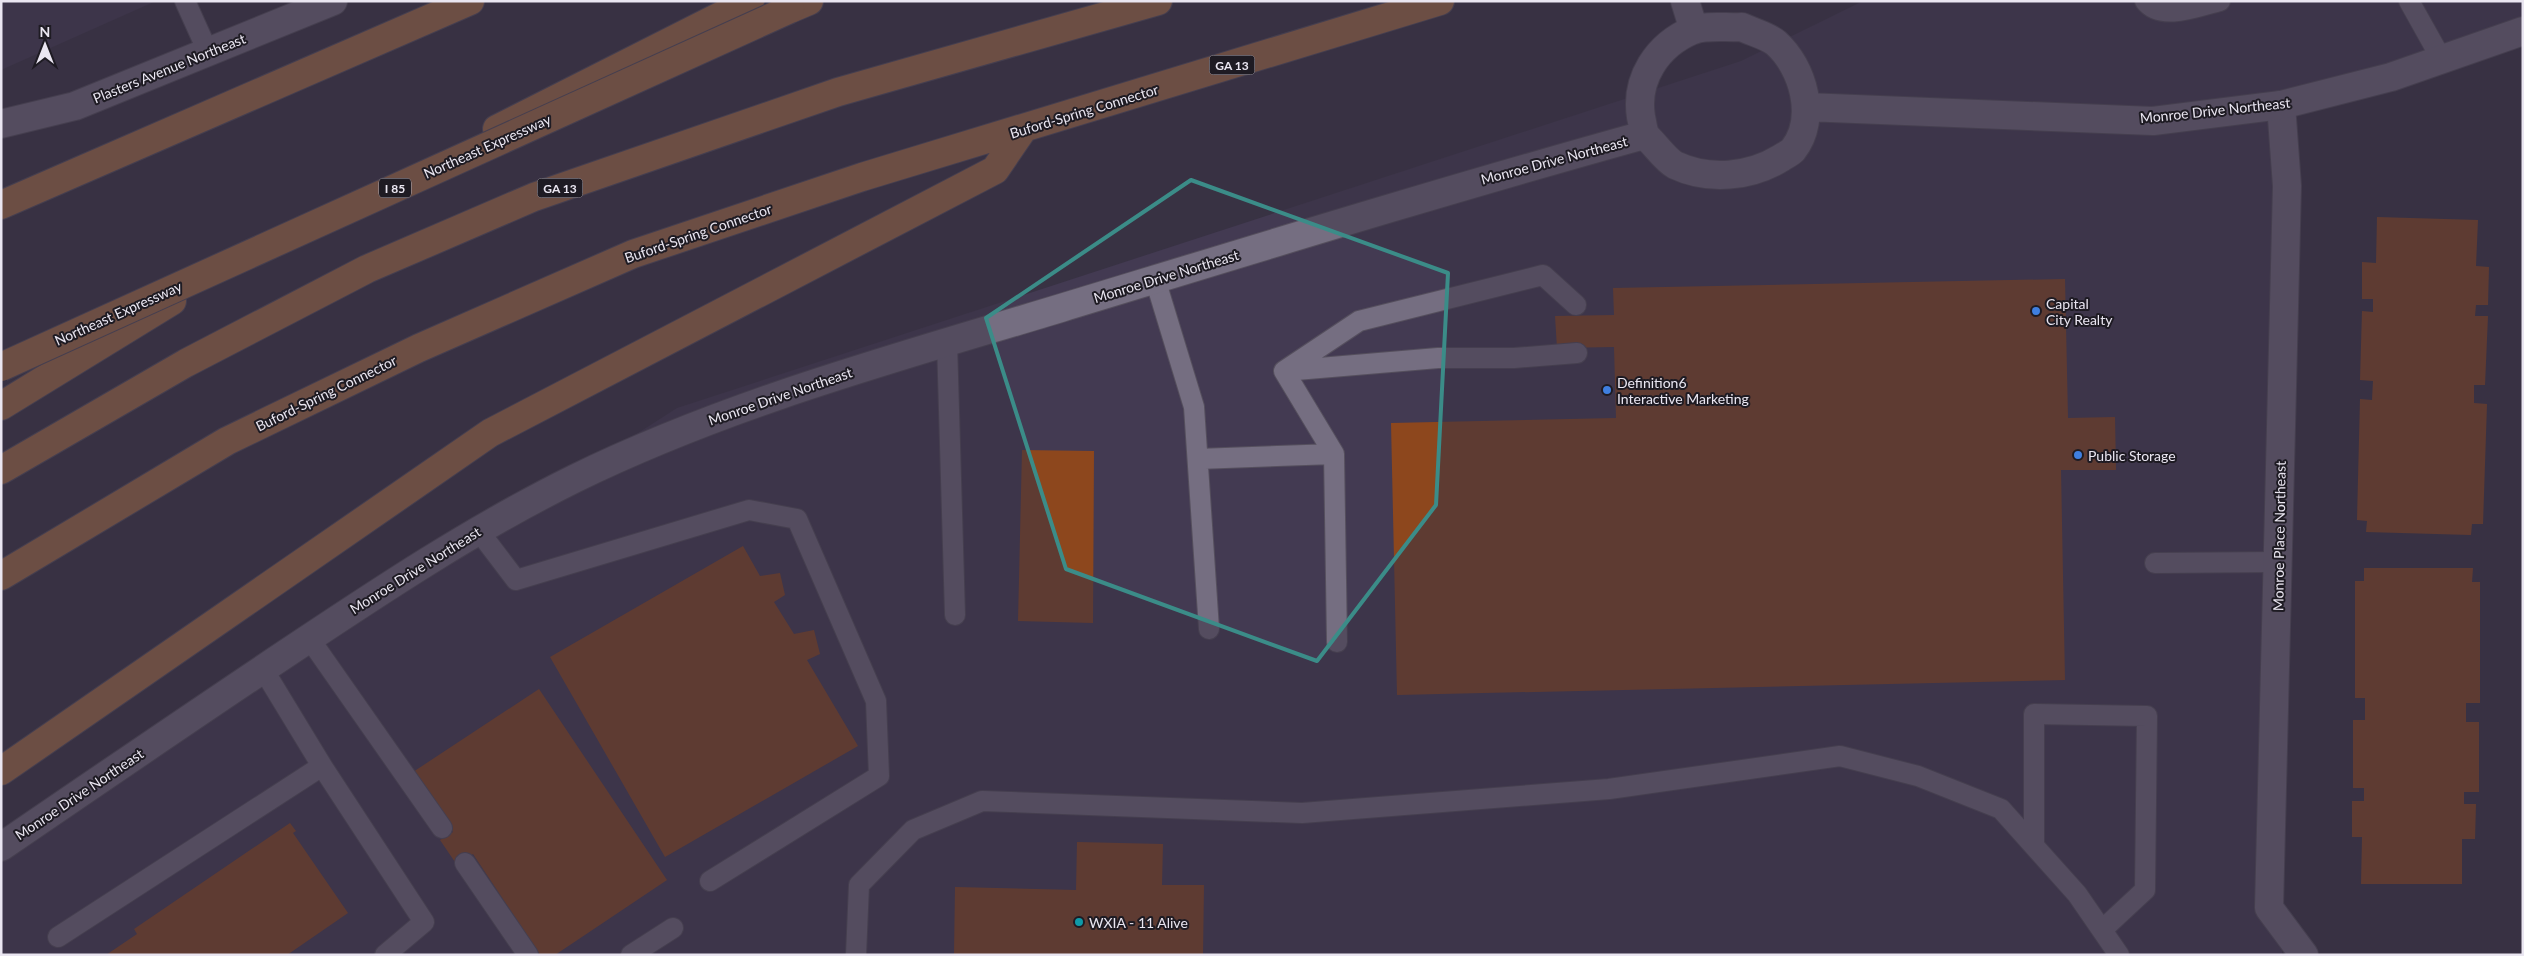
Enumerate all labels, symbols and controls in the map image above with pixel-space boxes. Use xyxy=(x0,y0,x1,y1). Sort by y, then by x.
north arrow xyxy=(20,20,70,70)
text: N xyxy=(40,23,50,40)
street label: Plasters Avenue Northeast xyxy=(90,30,248,106)
road number: GA 13 xyxy=(1210,56,1254,74)
street label: Buford-Spring Connector xyxy=(1008,80,1160,142)
street label: Monroe Drive Northeast xyxy=(2139,94,2291,126)
street label: Northeast Expressway xyxy=(421,110,554,182)
street label: Monroe Drive Northeast xyxy=(1479,132,1629,188)
road number: I 85 xyxy=(379,178,411,198)
road number: GA 13 xyxy=(538,178,582,198)
street label: Buford-Spring Connector xyxy=(622,200,774,266)
street label: Monroe Drive Northeast xyxy=(1091,246,1241,306)
street label: Northeast Expressway xyxy=(52,277,185,349)
place label: Capital City Realty xyxy=(2046,295,2113,328)
marker: Capital City Realty xyxy=(2030,305,2042,317)
street label: Buford-Spring Connector xyxy=(253,351,399,435)
street label: Monroe Drive Northeast xyxy=(706,363,854,429)
place label: Definition6 Interactive Marketing xyxy=(1617,374,1749,407)
marker: Definition6 Interactive Marketing xyxy=(1601,384,1613,396)
place label: Public Storage xyxy=(2088,447,2176,464)
marker: Public Storage xyxy=(2072,449,2084,461)
street label: Monroe Place Northeast xyxy=(2269,461,2289,611)
street label: Monroe Drive Northeast xyxy=(346,523,484,617)
street label: Monroe Drive Northeast xyxy=(12,745,146,843)
place label: WXIA - 11 Alive xyxy=(1089,914,1188,931)
marker: WXIA - 11 Alive xyxy=(1073,916,1085,928)

